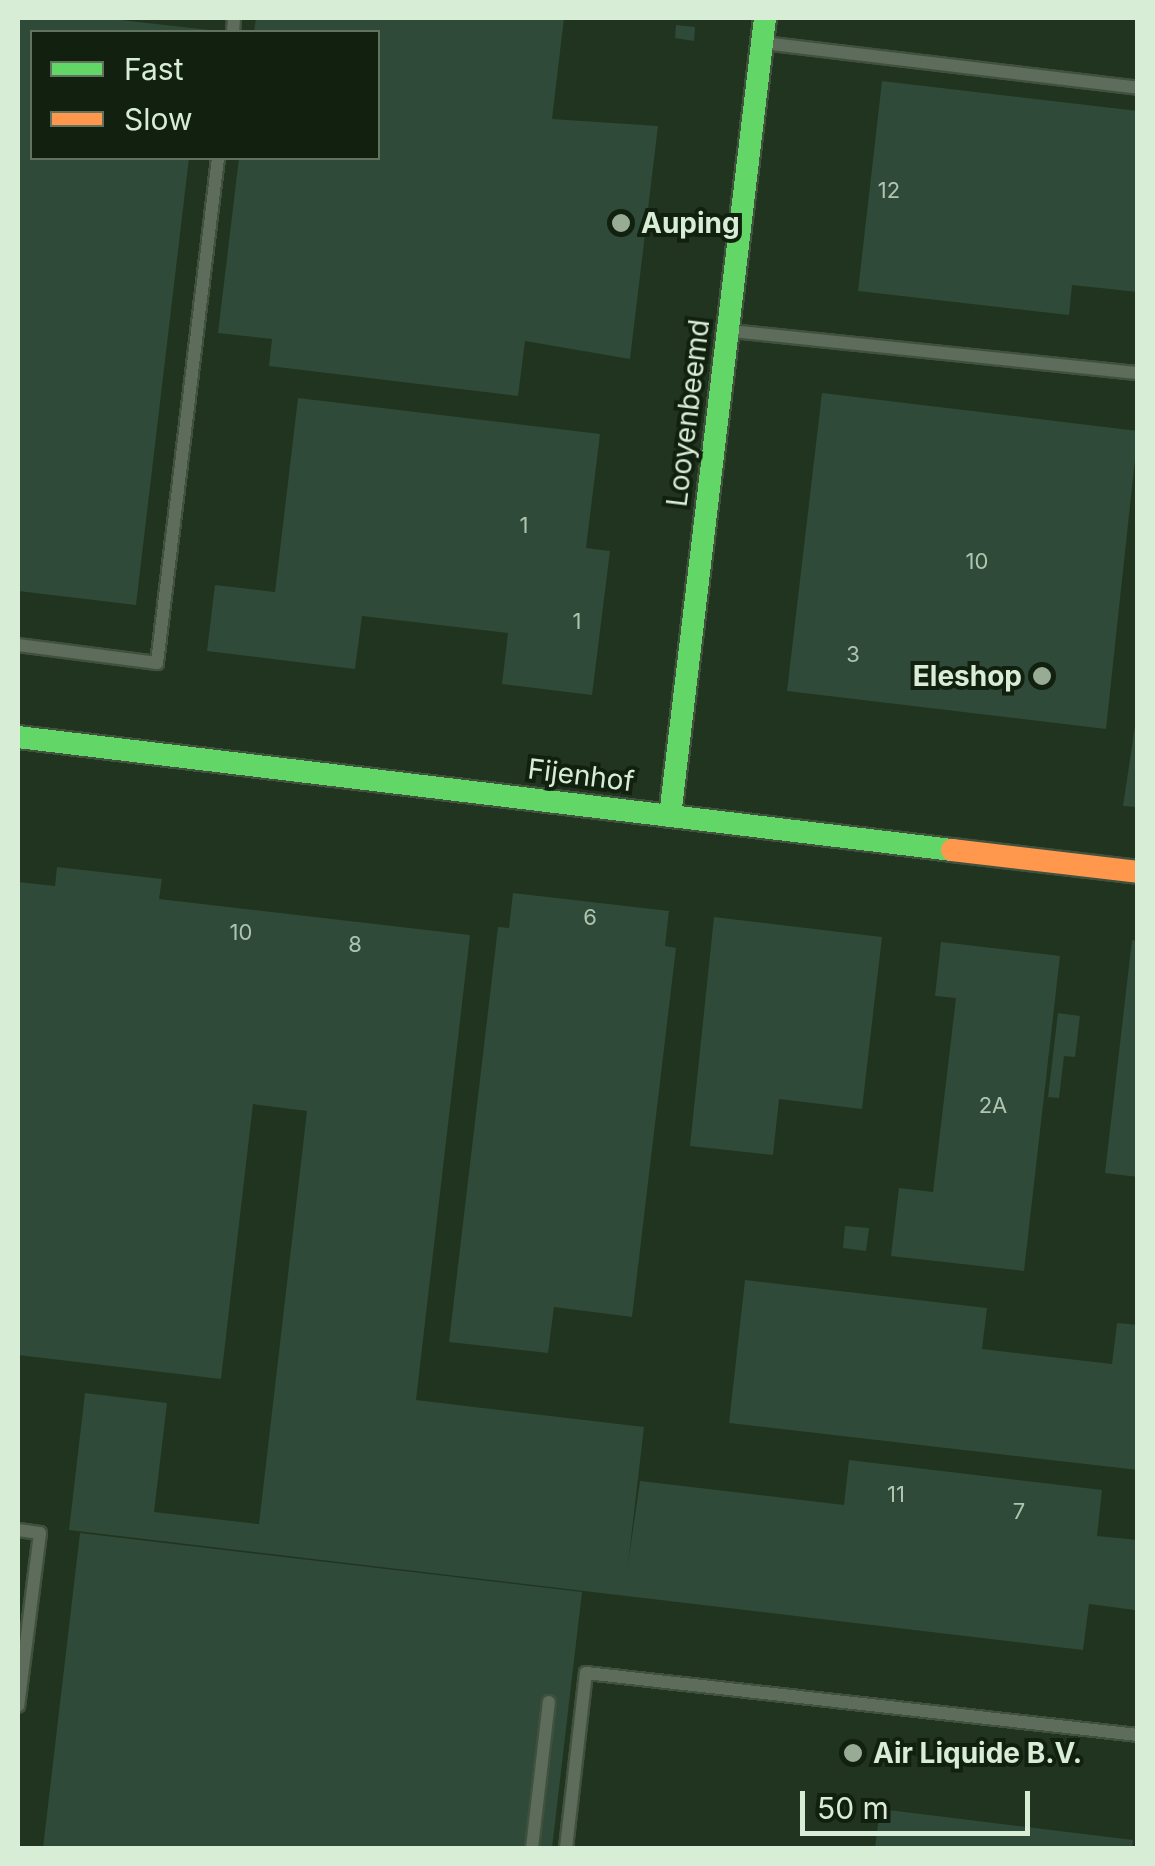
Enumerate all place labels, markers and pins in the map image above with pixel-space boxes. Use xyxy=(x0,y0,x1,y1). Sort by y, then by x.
place label: Auping xyxy=(641,206,740,240)
marker: Auping xyxy=(610,212,632,234)
place label: Eleshop xyxy=(913,659,1022,693)
marker: Eleshop xyxy=(1031,665,1053,687)
place label: Air Liquide B.V. xyxy=(873,1736,1082,1770)
marker: Air Liquide B.V. xyxy=(842,1742,864,1764)

